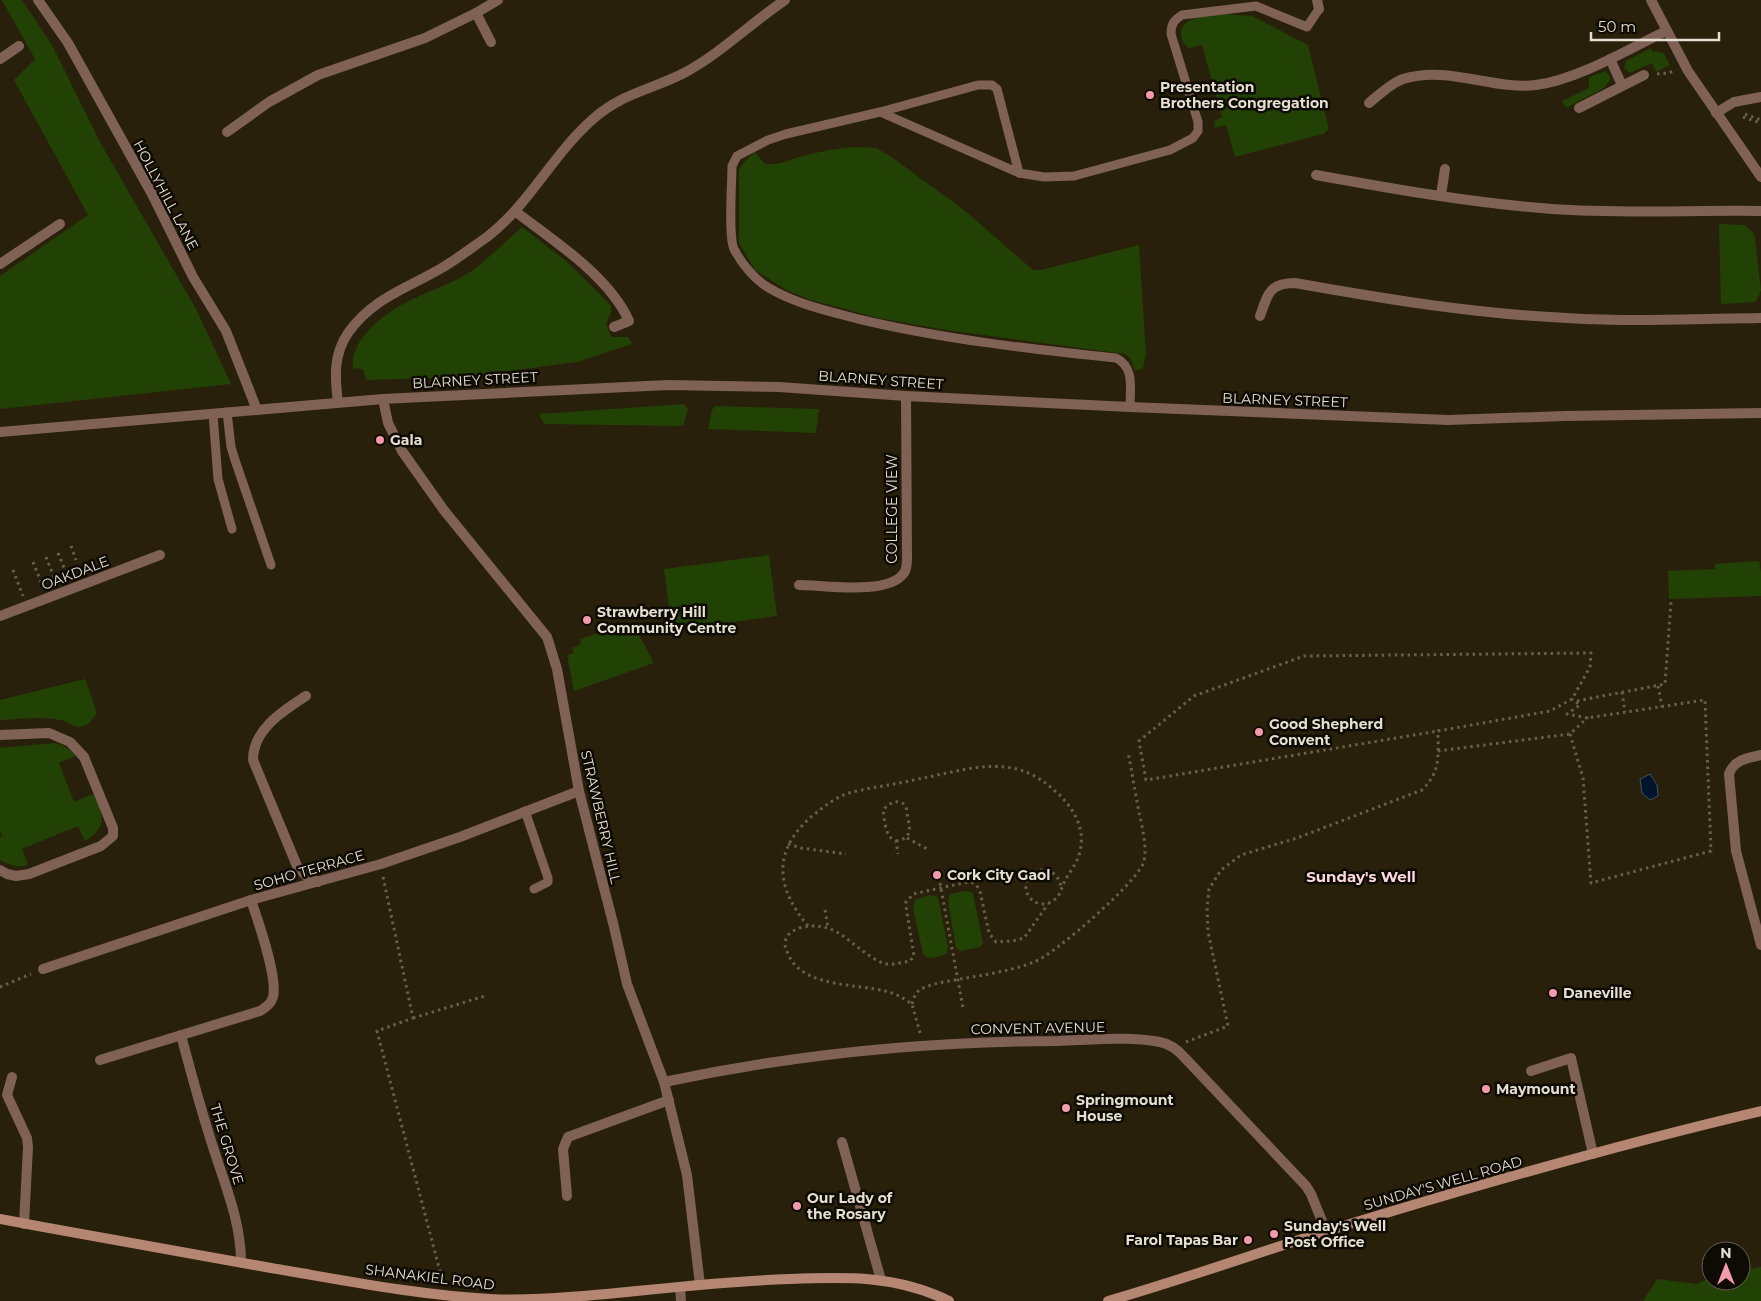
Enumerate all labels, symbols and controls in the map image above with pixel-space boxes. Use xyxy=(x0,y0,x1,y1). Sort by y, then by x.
scale bar xyxy=(1591,10,1718,42)
text: 50 m xyxy=(1598,17,1636,36)
place label: Presentation Brothers Congregation xyxy=(1160,78,1329,112)
marker: Presentation Brothers Congregation xyxy=(1144,89,1156,101)
street label: HOLLYHILL LANE xyxy=(129,137,203,253)
street label: BLARNEY STREET xyxy=(818,367,944,393)
street label: BLARNEY STREET xyxy=(412,368,538,392)
street label: BLARNEY STREET xyxy=(1222,389,1348,411)
place label: Gala xyxy=(390,431,422,449)
marker: Gala xyxy=(374,434,386,446)
street label: COLLEGE VIEW xyxy=(883,454,901,564)
street label: OAKDALE xyxy=(39,552,111,594)
place label: Strawberry Hill Community Centre xyxy=(597,603,736,637)
marker: Strawberry Hill Community Centre xyxy=(581,614,593,626)
place label: Good Shepherd Convent xyxy=(1269,715,1383,749)
marker: Good Shepherd Convent xyxy=(1253,726,1265,738)
street label: STRAWBERRY HILL xyxy=(577,749,625,886)
street label: SOHO TERRACE xyxy=(252,846,366,894)
place label: Cork City Gaol xyxy=(947,866,1050,884)
district label: Sunday's Well xyxy=(1306,867,1416,886)
marker: Cork City Gaol xyxy=(931,869,943,881)
place label: Daneville xyxy=(1563,984,1632,1002)
marker: Daneville xyxy=(1547,987,1559,999)
street label: CONVENT AVENUE xyxy=(971,1018,1105,1038)
place label: Maymount xyxy=(1496,1080,1576,1098)
marker: Maymount xyxy=(1480,1083,1492,1095)
place label: Springmount House xyxy=(1076,1091,1174,1125)
street label: THE GROVE xyxy=(206,1101,248,1187)
marker: Springmount House xyxy=(1060,1102,1072,1114)
street label: SUNDAY'S WELL ROAD xyxy=(1362,1152,1524,1214)
place label: Our Lady of the Rosary xyxy=(807,1189,893,1223)
marker: Our Lady of the Rosary xyxy=(791,1200,803,1212)
place label: Sunday's Well Post Office xyxy=(1284,1217,1386,1251)
marker: Sunday's Well Post Office xyxy=(1268,1228,1280,1240)
place label: Farol Tapas Bar xyxy=(1126,1231,1238,1249)
marker: Farol Tapas Bar xyxy=(1242,1234,1254,1246)
north arrow xyxy=(1701,1241,1751,1291)
text: N xyxy=(1720,1244,1732,1262)
street label: SHANAKIEL ROAD xyxy=(364,1260,496,1294)

